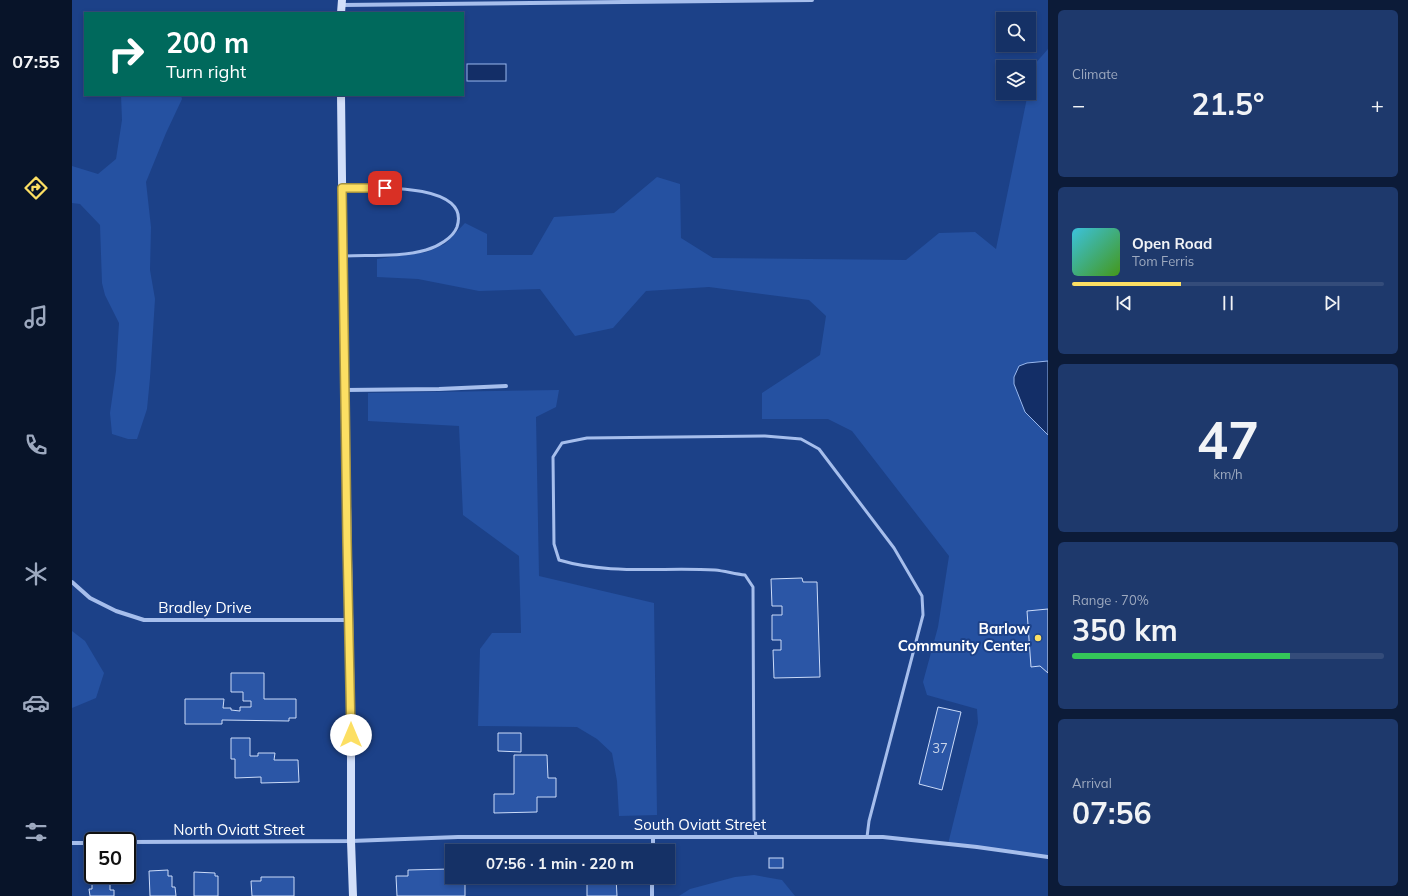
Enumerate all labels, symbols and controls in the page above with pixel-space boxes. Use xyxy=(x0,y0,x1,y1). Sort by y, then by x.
map controls xyxy=(996,12,1036,100)
button: search xyxy=(996,12,1036,52)
text: 200 m xyxy=(166,25,249,60)
icon: right xyxy=(100,28,152,80)
text: 07:55 xyxy=(12,50,60,73)
text: Turn right xyxy=(166,60,246,83)
button: layers xyxy=(996,60,1036,100)
text: Climate xyxy=(1072,66,1118,82)
text: 21.5° xyxy=(1192,85,1264,123)
text: − xyxy=(1072,91,1085,119)
text: + xyxy=(1371,91,1384,119)
pin xyxy=(368,171,402,205)
icon: directions xyxy=(22,174,50,202)
icon: arrive xyxy=(374,177,396,199)
text: Open Road xyxy=(1132,234,1212,253)
text: Tom Ferris xyxy=(1132,253,1194,269)
icon: previous xyxy=(1113,292,1135,314)
icon: pause xyxy=(1217,292,1239,314)
icon: next xyxy=(1321,292,1343,314)
icon: music xyxy=(22,303,50,331)
text: 47 xyxy=(1197,407,1259,472)
icon: phone xyxy=(22,431,50,459)
text: km/h xyxy=(1213,466,1243,482)
icon: climate xyxy=(22,560,50,588)
text: Range · 70% xyxy=(1072,592,1149,608)
street label: Bradley Drive xyxy=(158,598,252,617)
text: 350 km xyxy=(1072,611,1178,649)
place label: Barlow Community Center xyxy=(898,619,1031,655)
marker: Barlow Community Center xyxy=(1033,633,1043,643)
icon: car xyxy=(22,689,50,717)
position arrow xyxy=(330,714,372,756)
house number: 37 xyxy=(932,740,948,756)
text: Arrival xyxy=(1072,775,1112,791)
text: 07:56 xyxy=(1072,794,1151,832)
street label: South Oviatt Street xyxy=(634,815,766,834)
icon: filters xyxy=(22,818,50,846)
street label: North Oviatt Street xyxy=(173,820,305,839)
speed limit sign: 50 xyxy=(84,832,136,884)
text: 07:56 · 1 min · 220 m xyxy=(486,854,634,873)

